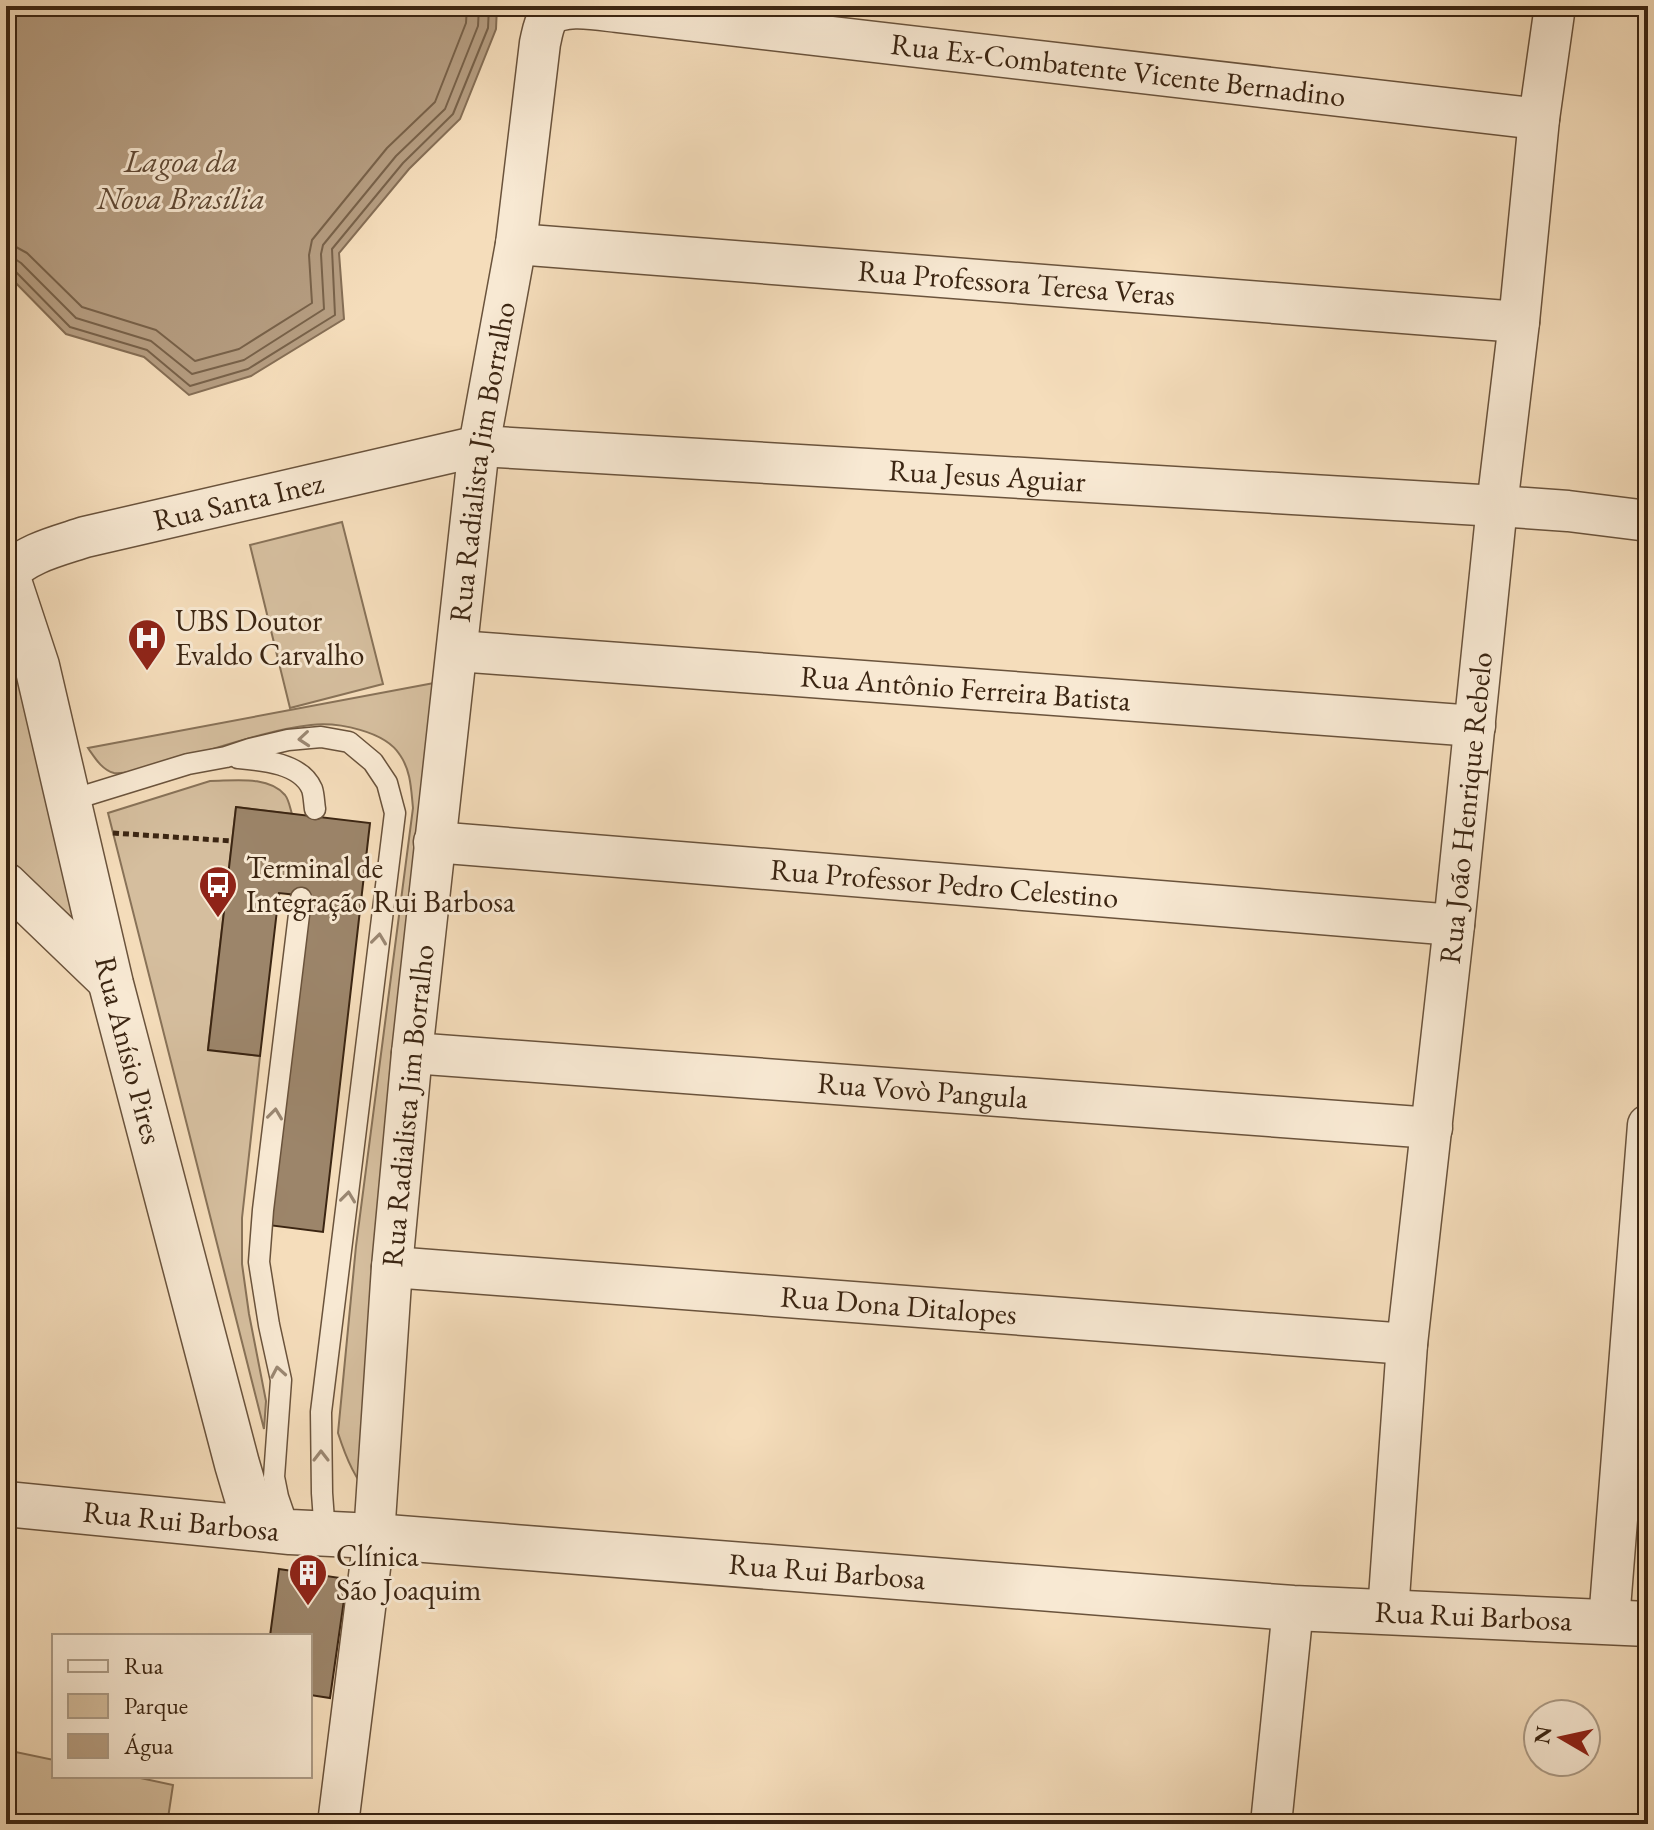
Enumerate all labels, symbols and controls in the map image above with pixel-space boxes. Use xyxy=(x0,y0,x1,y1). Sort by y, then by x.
street label: Rua Ex-Combatente Vicente Bernadino xyxy=(889,24,1348,115)
water label: Lagoa da Nova Brasília xyxy=(96,140,265,219)
street label: Rua Professora Teresa Veras xyxy=(856,251,1177,314)
street label: Rua Radialista Jim Borralho xyxy=(440,298,524,624)
street label: Rua Jesus Aguiar xyxy=(887,450,1087,501)
street label: Rua Santa Inez xyxy=(149,462,328,540)
place label: UBS Doutor Evaldo Carvalho xyxy=(175,601,364,674)
hospital icon: UBS Doutor Evaldo Carvalho xyxy=(126,617,168,672)
street label: Rua João Henrique Rebelo xyxy=(1430,650,1501,966)
street label: Rua Antônio Ferreira Batista xyxy=(799,656,1132,720)
one-way arrow xyxy=(297,730,310,747)
place label: Terminal de Integração Rui Barbosa xyxy=(246,848,515,921)
street label: Rua Professor Pedro Celestino xyxy=(769,849,1120,917)
bus stop icon: Terminal de Integração Rui Barbosa xyxy=(197,864,239,919)
one-way arrow xyxy=(371,932,388,945)
street label: Rua Radialista Jim Borralho xyxy=(372,942,443,1268)
street label: Rua Anísio Pires xyxy=(86,952,172,1148)
street label: Rua Vovò Pangula xyxy=(816,1063,1029,1117)
one-way arrow xyxy=(266,1107,283,1120)
one-way arrow xyxy=(339,1190,356,1203)
street label: Rua Dona Ditalopes xyxy=(779,1277,1018,1333)
one-way arrow xyxy=(271,1365,288,1378)
one-way arrow xyxy=(312,1449,330,1462)
street label: Rua Rui Barbosa xyxy=(81,1492,281,1550)
place label: Clínica São Joaquim xyxy=(336,1536,481,1609)
street label: Rua Rui Barbosa xyxy=(727,1544,927,1598)
building icon: Clínica São Joaquim xyxy=(287,1552,329,1607)
street label: Rua Rui Barbosa xyxy=(1374,1592,1573,1640)
legend xyxy=(52,1634,312,1778)
text: Rua xyxy=(124,1650,164,1681)
text: Parque xyxy=(124,1690,188,1721)
north arrow xyxy=(1522,1698,1602,1778)
text: N xyxy=(1527,1724,1558,1746)
text: Água xyxy=(123,1730,174,1761)

